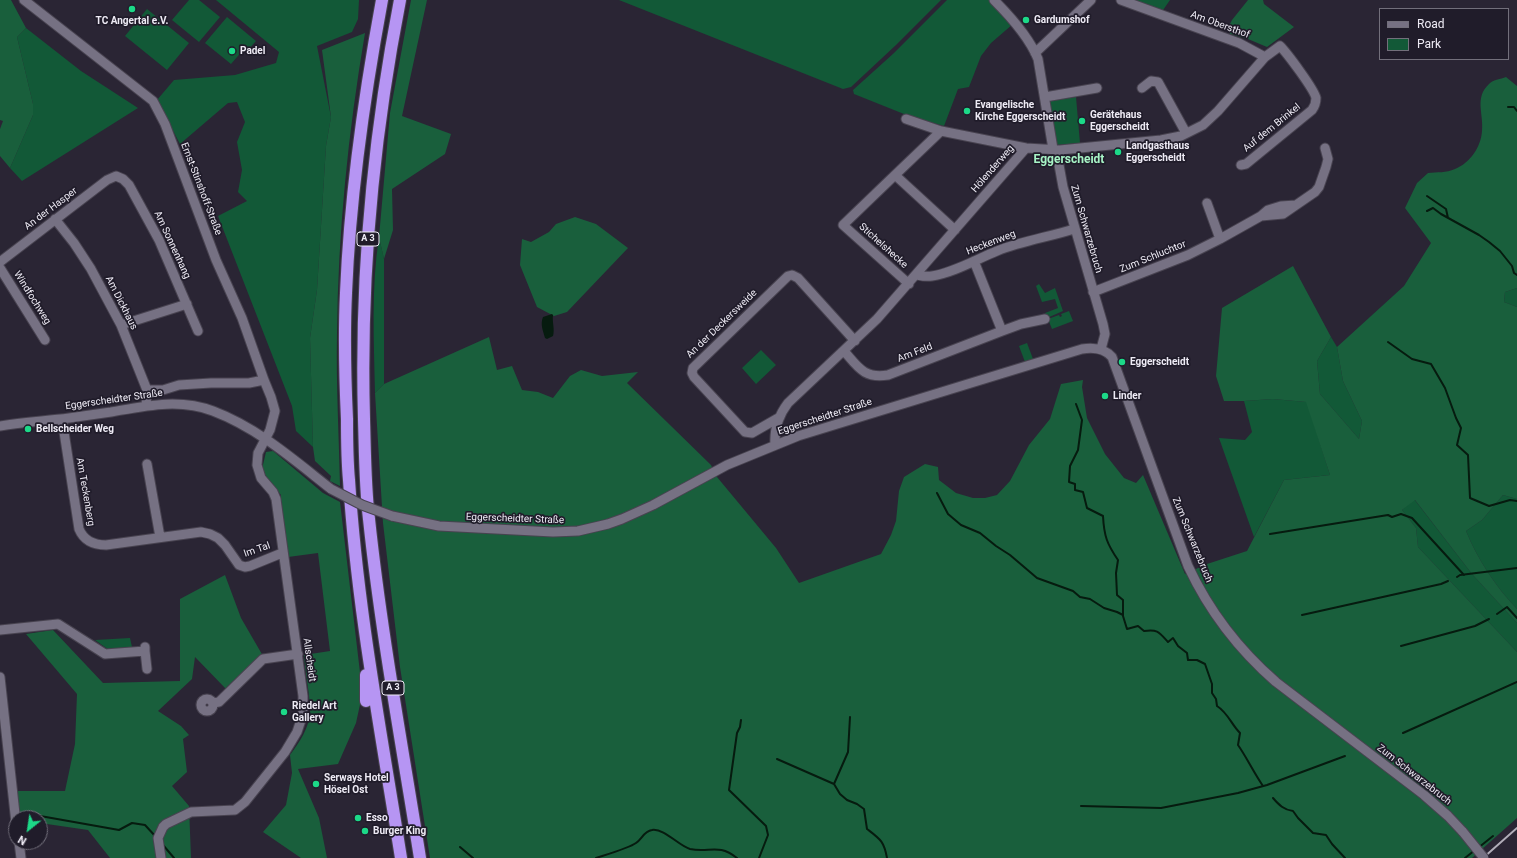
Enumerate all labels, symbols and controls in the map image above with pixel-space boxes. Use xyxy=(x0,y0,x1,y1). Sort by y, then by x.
marker: TC Angertal e.V. xyxy=(127,4,137,14)
legend xyxy=(1379,8,1509,60)
street label: Am Obersthof xyxy=(1189,9,1251,41)
place label: Gardumshof xyxy=(1034,14,1090,26)
place label: TC Angertal e.V. xyxy=(96,15,168,27)
marker: Gardumshof xyxy=(1021,15,1031,25)
text: Road xyxy=(1417,17,1445,31)
text: Park xyxy=(1417,37,1441,51)
place label: Padel xyxy=(240,45,265,57)
marker: Padel xyxy=(227,46,237,56)
place label: Evangelische Kirche Eggerscheidt xyxy=(975,99,1065,122)
street label: Auf dem Brinkel xyxy=(1241,101,1303,155)
marker: Evangelische Kirche Eggerscheidt xyxy=(962,106,972,116)
place label: Gerätehaus Eggerscheidt xyxy=(1090,109,1149,132)
marker: Gerätehaus Eggerscheidt xyxy=(1077,116,1087,126)
place label: Landgasthaus Eggerscheidt xyxy=(1126,140,1189,164)
street label: Ernst-Stinshoff-Straße xyxy=(178,141,224,237)
street label: Hölenderweg xyxy=(969,143,1017,195)
marker: Landgasthaus Eggerscheidt xyxy=(1113,147,1123,157)
district label: Eggerscheidt xyxy=(1034,153,1104,167)
street label: Zum Schwarzebruch xyxy=(1068,184,1104,274)
street label: An der Hasper xyxy=(22,185,80,233)
street label: Am Sonnenhang xyxy=(151,209,193,281)
street label: Stichelshecke xyxy=(856,221,910,271)
street label: Heckenweg xyxy=(965,228,1017,258)
road number: A 3 xyxy=(357,232,379,246)
street label: Zum Schluchtor xyxy=(1118,238,1188,276)
street label: Windfochweg xyxy=(11,269,53,327)
street label: Am Dickhaus xyxy=(102,274,140,332)
street label: An der Deckersweide xyxy=(684,287,760,361)
street label: Am Feld xyxy=(896,341,934,365)
place label: Eggerscheidt xyxy=(1130,356,1189,368)
marker: Eggerscheidt xyxy=(1117,357,1127,367)
street label: Eggerscheidter Straße xyxy=(64,387,164,413)
place label: Linder xyxy=(1113,390,1141,402)
marker: Linder xyxy=(1100,391,1110,401)
street label: Eggerscheidter Straße xyxy=(776,396,874,438)
place label: Bellscheider Weg xyxy=(36,423,114,435)
marker: Bellscheider Weg xyxy=(23,424,33,434)
street label: Am Teckenberg xyxy=(73,457,97,527)
street label: Zum Schwarzebruch xyxy=(1169,496,1215,584)
street label: Eggerscheidter Straße xyxy=(466,511,564,527)
street label: Im Tal xyxy=(242,540,272,560)
street label: Allscheidt xyxy=(300,637,318,683)
road number: A 3 xyxy=(382,681,404,695)
place label: Riedel Art Gallery xyxy=(292,700,337,724)
marker: Riedel Art Gallery xyxy=(279,707,289,717)
street label: Zum Schwarzebruch xyxy=(1374,742,1454,808)
place label: Serways Hotel Hösel Ost xyxy=(324,772,389,796)
marker: Serways Hotel Hösel Ost xyxy=(311,779,321,789)
north arrow xyxy=(8,810,48,850)
place label: Esso xyxy=(366,812,388,824)
marker: Esso xyxy=(353,813,363,823)
place label: Burger King xyxy=(373,825,426,837)
marker: Burger King xyxy=(360,826,370,836)
text: N xyxy=(16,832,29,848)

